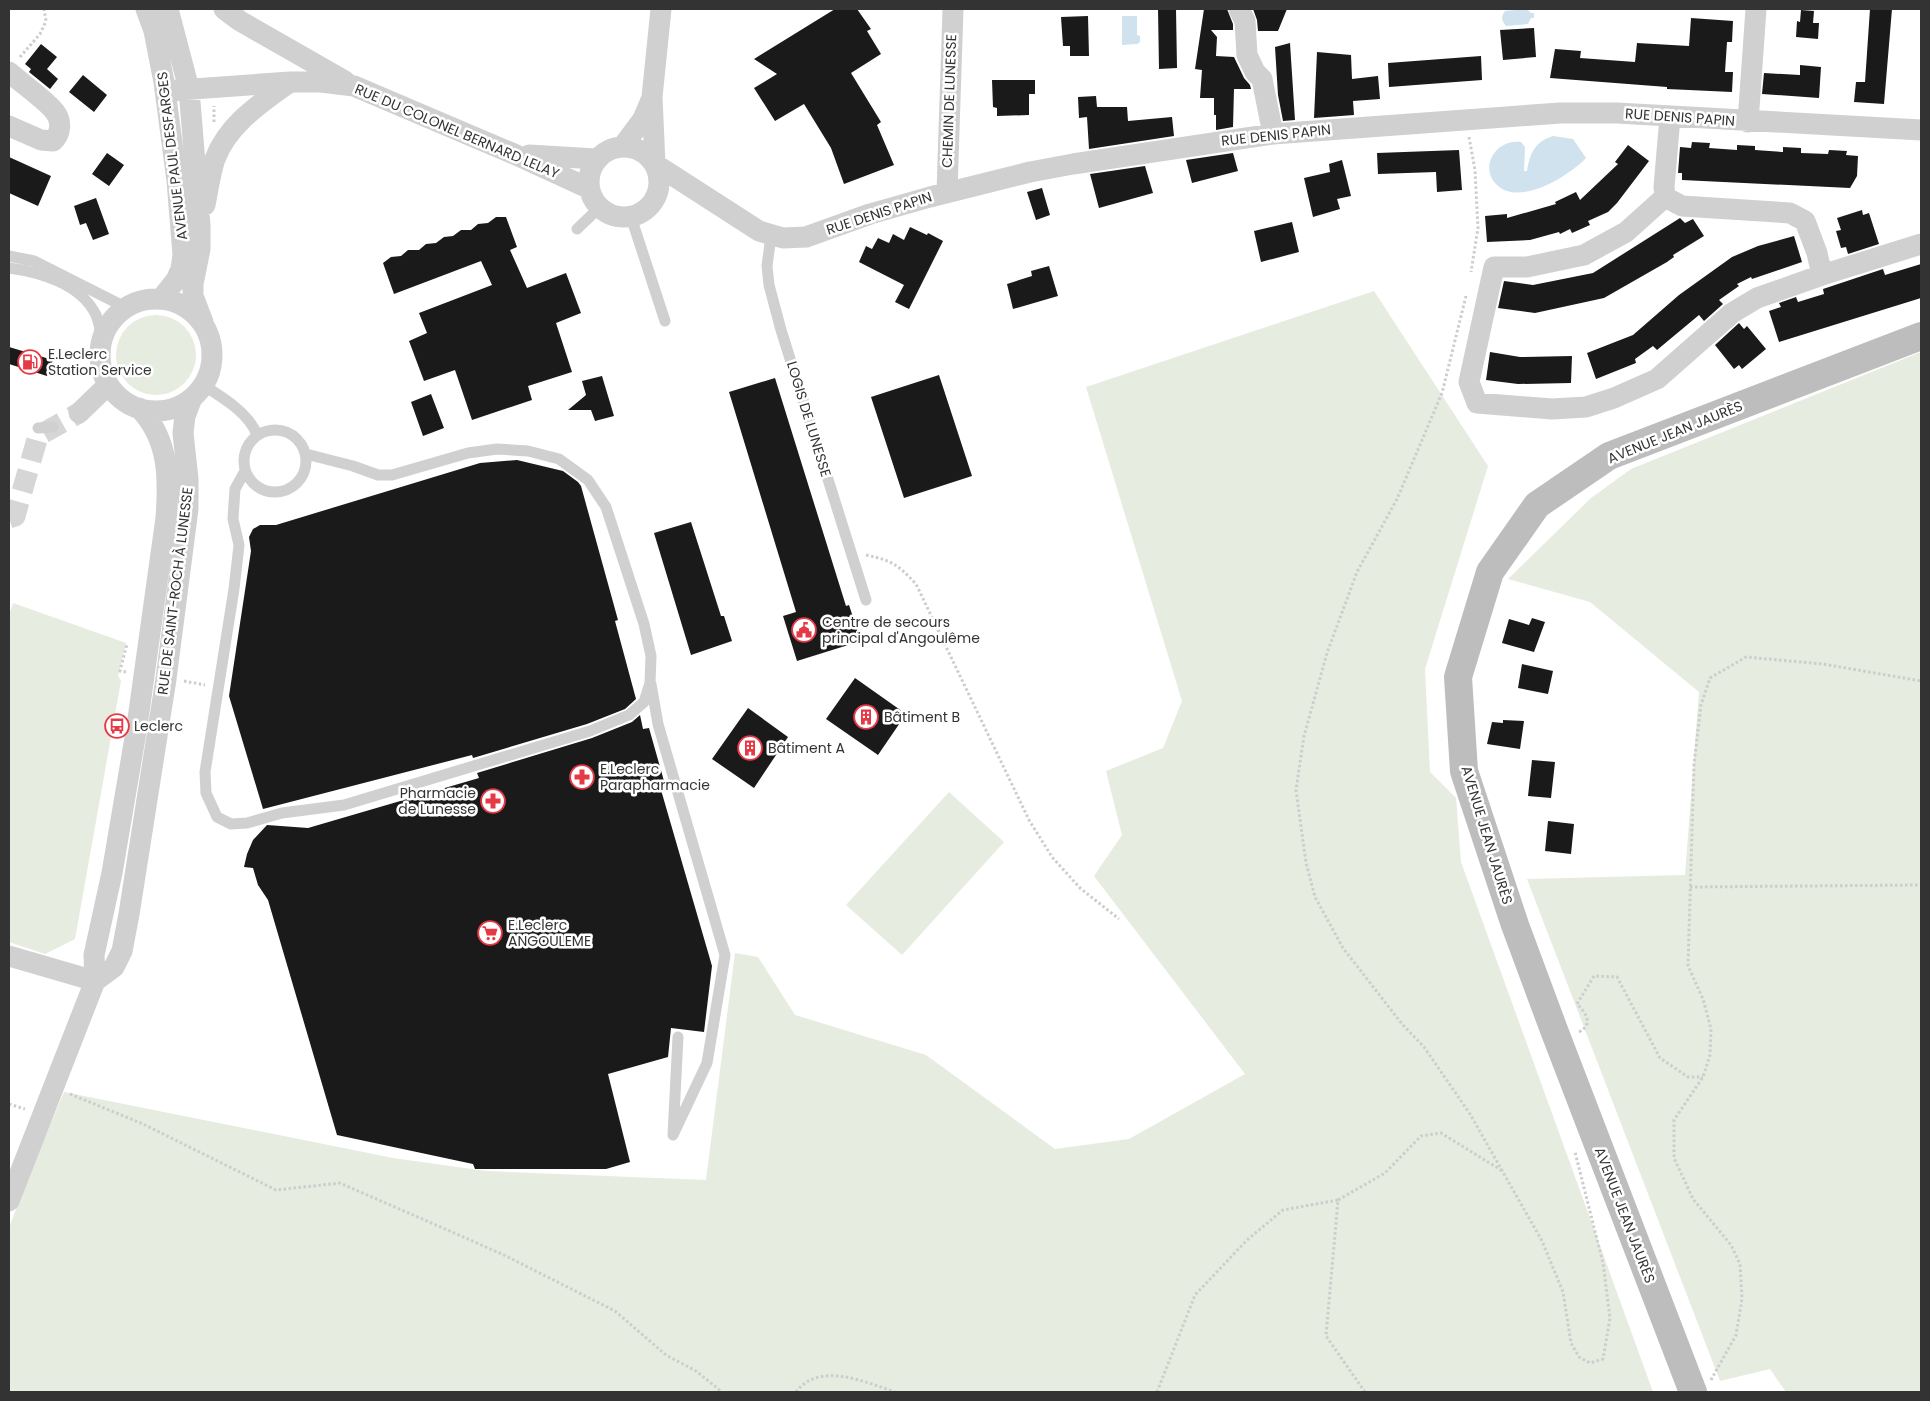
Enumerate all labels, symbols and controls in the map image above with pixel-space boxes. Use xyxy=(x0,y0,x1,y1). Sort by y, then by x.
street label: CHEMIN DE LUNESSE xyxy=(937,34,961,168)
street label: AVENUE PAUL DESFARGES xyxy=(152,71,192,241)
street label: RUE DU COLONEL BERNARD LELAY xyxy=(352,79,562,183)
street label: RUE DENIS PAPIN xyxy=(1624,103,1736,131)
street label: RUE DENIS PAPIN xyxy=(1220,119,1332,151)
street label: RUE DENIS PAPIN xyxy=(824,186,934,240)
place label: E.Leclerc Station Service xyxy=(48,344,152,380)
fuel station icon: E.Leclerc Station Service xyxy=(17,349,43,375)
street label: LOGIS DE LUNESSE xyxy=(782,359,836,479)
street label: AVENUE JEAN JAURÈS xyxy=(1604,396,1746,468)
street label: RUE DE SAINT-ROCH À LUNESSE xyxy=(152,486,198,696)
place label: Centre de secours principal d'Angoulême xyxy=(822,612,980,648)
public building icon: Centre de secours principal d'Angoulême xyxy=(791,617,817,643)
building icon: Bâtiment B xyxy=(853,704,879,730)
place label: Bâtiment B xyxy=(884,707,960,727)
bus stop icon: Leclerc xyxy=(104,713,130,739)
place label: Leclerc xyxy=(134,716,183,736)
building icon: Bâtiment A xyxy=(737,735,763,761)
place label: Bâtiment A xyxy=(768,738,845,758)
place label: E.Leclerc Parapharmacie xyxy=(600,759,710,795)
street label: AVENUE JEAN JAURÈS xyxy=(1456,763,1518,907)
pharmacy icon: E.Leclerc Parapharmacie xyxy=(569,764,595,790)
place label: Pharmacie de Lunesse xyxy=(398,783,476,819)
pharmacy icon: Pharmacie de Lunesse xyxy=(480,788,506,814)
place label: E.Leclerc ANGOULEME xyxy=(508,915,591,951)
supermarket icon: E.Leclerc ANGOULEME xyxy=(477,920,503,946)
street label: AVENUE JEAN JAURÈS xyxy=(1590,1144,1660,1286)

